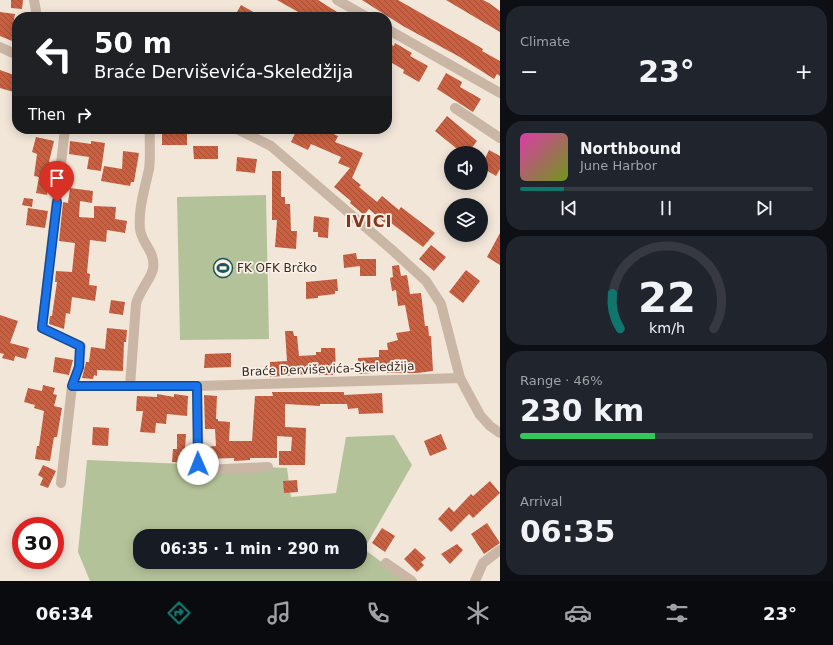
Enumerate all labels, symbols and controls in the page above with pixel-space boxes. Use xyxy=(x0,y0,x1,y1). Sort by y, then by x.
text: 50 m xyxy=(94,27,172,60)
icon: left xyxy=(28,28,80,80)
text: Climate xyxy=(520,34,570,49)
text: 23° xyxy=(638,54,695,89)
text: − xyxy=(520,59,538,84)
text: + xyxy=(795,59,813,84)
text: Braće Derviševića-Skeledžija xyxy=(94,61,353,82)
icon: right xyxy=(73,104,95,126)
text: Then xyxy=(28,106,65,124)
text: Northbound xyxy=(580,140,681,158)
map controls xyxy=(444,146,488,242)
button: sound xyxy=(444,146,488,190)
text: June Harbor xyxy=(580,158,657,173)
pin xyxy=(40,161,74,202)
icon: arrive xyxy=(46,167,68,189)
icon: previous xyxy=(558,197,580,219)
icon: pause xyxy=(655,197,677,219)
icon: next xyxy=(753,197,775,219)
button: layers xyxy=(444,198,488,242)
district label: IVICI xyxy=(346,212,392,231)
sports icon: FK OFK Brčko xyxy=(212,257,234,279)
place label: FK OFK Brčko xyxy=(237,261,317,275)
text: 22 xyxy=(638,272,695,321)
text: km/h xyxy=(648,319,685,335)
street label: Braće Derviševića-Skeledžija xyxy=(241,359,415,379)
text: Range · 46% xyxy=(520,373,603,388)
text: 230 km xyxy=(520,393,644,428)
position arrow xyxy=(177,443,219,485)
text: Arrival xyxy=(520,494,562,509)
text: 06:35 xyxy=(520,514,616,549)
speed limit sign: 30 xyxy=(12,517,64,569)
text: 06:35 · 1 min · 290 m xyxy=(160,540,340,558)
icon: directions xyxy=(165,599,193,627)
icon: music xyxy=(265,599,293,627)
icon: phone xyxy=(364,599,392,627)
icon: climate xyxy=(464,599,492,627)
icon: car xyxy=(564,599,592,627)
icon: filters xyxy=(663,599,691,627)
text: 06:34 xyxy=(36,603,93,624)
text: 23° xyxy=(763,603,797,624)

